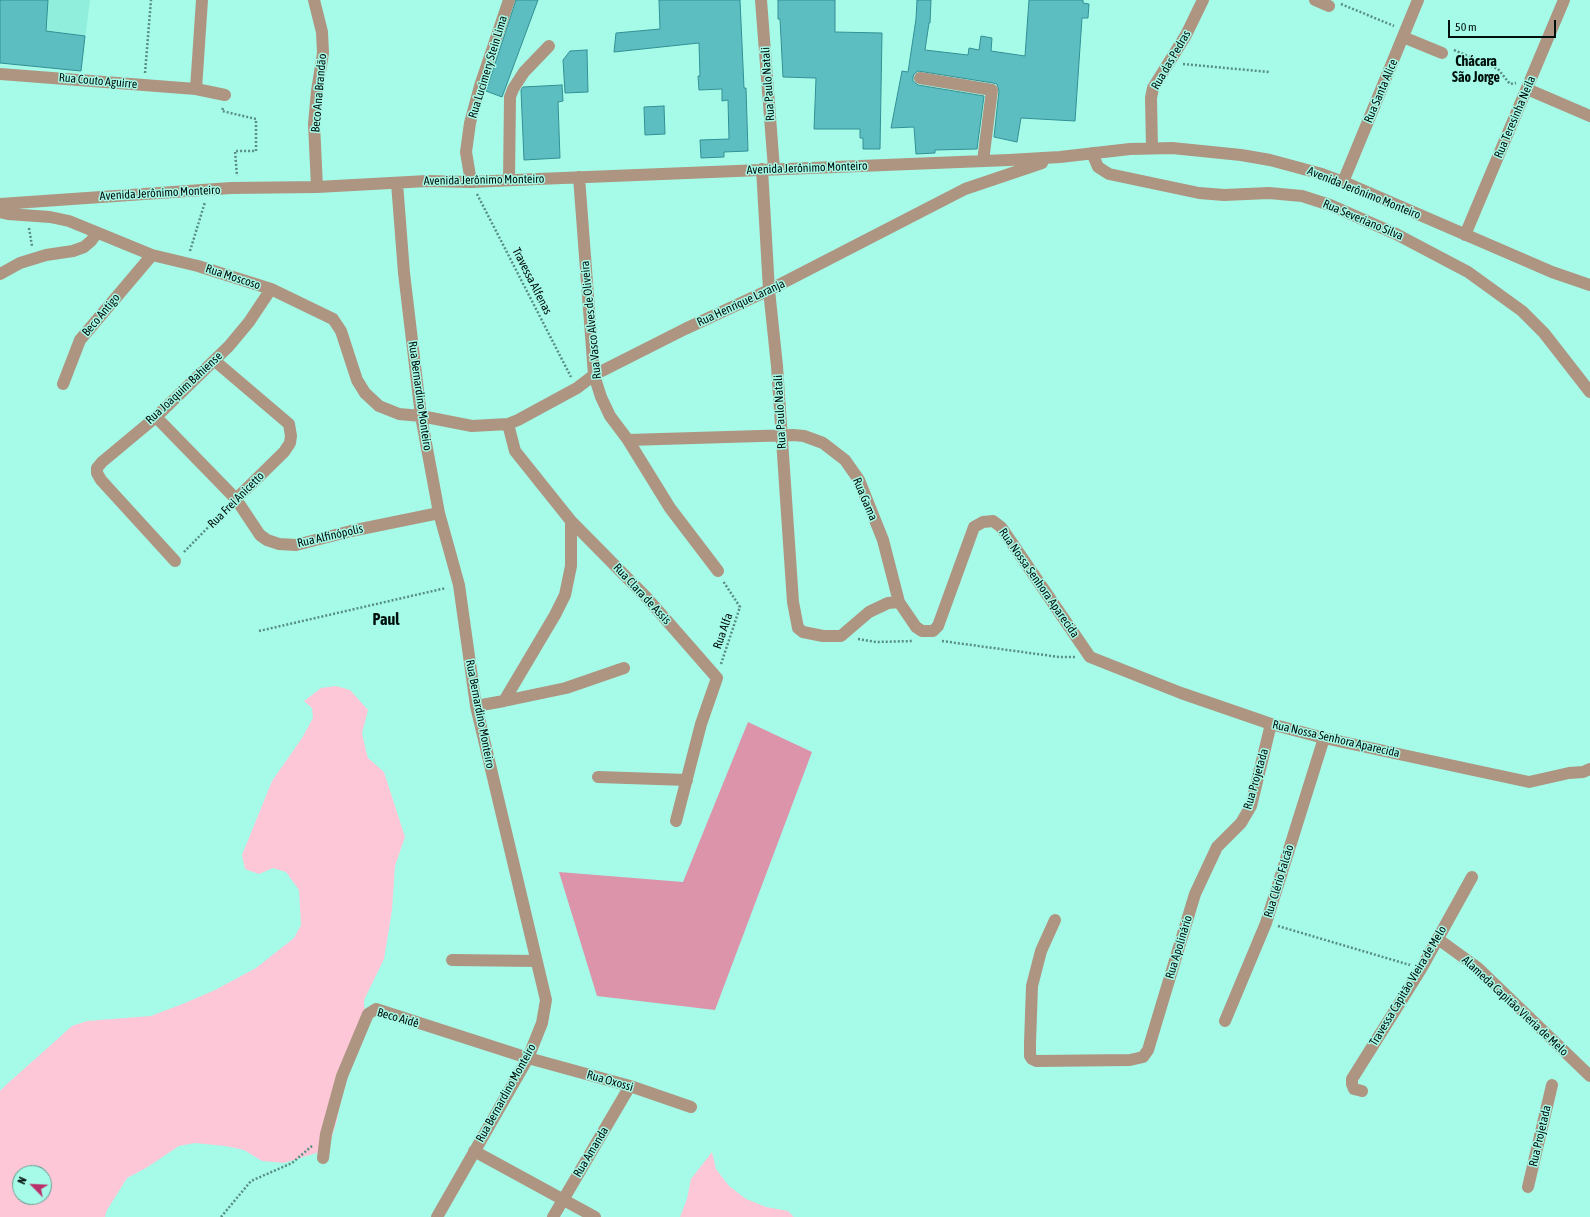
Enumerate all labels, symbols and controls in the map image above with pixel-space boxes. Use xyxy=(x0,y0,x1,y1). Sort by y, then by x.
scale bar xyxy=(1450,12,1558,38)
street label: Rua Lucimery Stein Lima xyxy=(466,14,510,120)
text: 50 m xyxy=(1455,20,1477,34)
street label: Rua das Pedras xyxy=(1148,28,1194,92)
street label: Rua Paulo Natali xyxy=(758,47,778,121)
street label: Beco Ana Brandão xyxy=(308,53,330,133)
district label: Chácara São Jorge xyxy=(1452,54,1500,86)
street label: Rua Santa Alice xyxy=(1361,57,1401,125)
street label: Rua Couto Aguirre xyxy=(58,70,138,92)
street label: Rua Teresinha Neila xyxy=(1491,74,1539,160)
street label: Avenida Jerônimo Monteiro xyxy=(746,159,868,177)
street label: Avenida Jerônimo Monteiro xyxy=(1305,164,1423,222)
street label: Avenida Jerônimo Monteiro xyxy=(423,172,545,188)
street label: Avenida Jerônimo Monteiro xyxy=(99,183,221,203)
street label: Rua Severiano Silva xyxy=(1321,197,1405,243)
street label: Travessa Alfenas xyxy=(509,245,555,317)
street label: Rua Vasco Alves de Oliveira xyxy=(578,260,604,380)
street label: Rua Moscoso xyxy=(204,261,262,293)
street label: Rua Henrique Laranja xyxy=(695,276,787,330)
street label: Beco Antigo xyxy=(79,291,123,339)
street label: Rua Bernardino Monteiro xyxy=(405,340,435,452)
street label: Rua Joaquim Bahiense xyxy=(143,349,225,427)
street label: Rua Paulo Natali xyxy=(771,375,789,449)
street label: Rua Frei Anicetto xyxy=(205,469,267,531)
street label: Rua Gama xyxy=(850,475,880,523)
street label: Rua Alfinópolis xyxy=(296,521,364,551)
street label: Rua Nossa Senhora Aparecida xyxy=(996,526,1082,640)
street label: Rua Clara de Assis xyxy=(610,561,674,627)
district label: Paul xyxy=(373,610,399,630)
street label: Rua Alfa xyxy=(710,611,736,651)
street label: Rua Bernardino Monteiro xyxy=(462,658,498,770)
street label: Rua Nossa Senhora Aparecida xyxy=(1271,717,1401,761)
street label: Rua Projetada xyxy=(1240,747,1272,811)
street label: Rua Clério Falcão xyxy=(1261,843,1297,919)
street label: Rua Apolinário xyxy=(1163,914,1195,980)
street label: Travessa Capitão Vieira de Melo xyxy=(1366,923,1450,1049)
street label: Alameda Capitão Vieria de Melo xyxy=(1459,953,1571,1059)
street label: Beco Aidê xyxy=(376,1005,420,1031)
street label: Rua Bernardino Monteiro xyxy=(473,1041,539,1145)
street label: Rua Oxossi xyxy=(585,1068,635,1094)
street label: Rua Projetada xyxy=(1526,1104,1554,1168)
street label: Rua Amanda xyxy=(570,1124,612,1180)
north arrow xyxy=(12,1165,52,1205)
text: N xyxy=(15,1175,29,1186)

